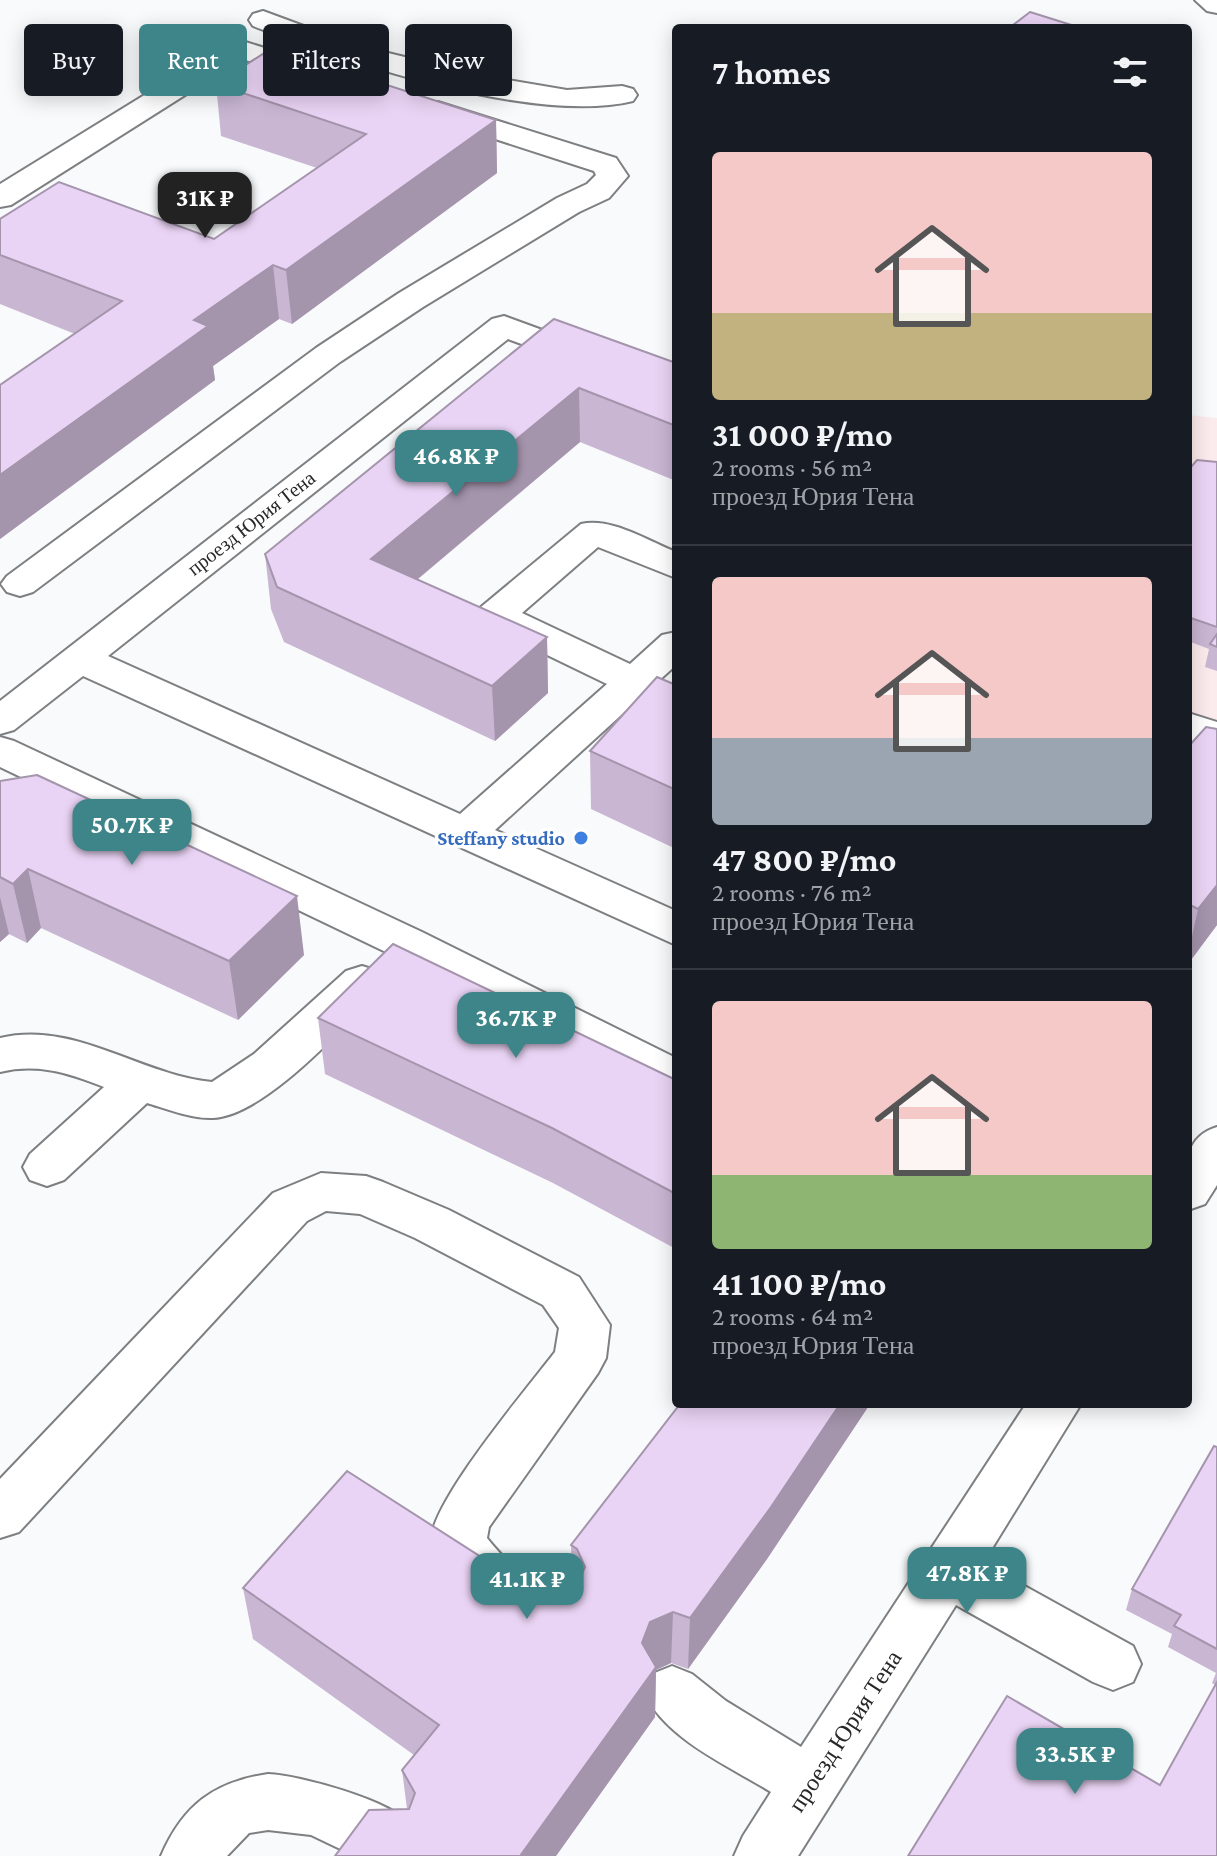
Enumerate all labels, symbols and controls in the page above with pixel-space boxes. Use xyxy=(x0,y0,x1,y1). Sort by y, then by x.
chip: Buy xyxy=(24,24,123,96)
chip: Rent xyxy=(139,24,247,96)
chip: Filters xyxy=(263,24,389,96)
chip: New xyxy=(405,24,512,96)
icon: filters xyxy=(1108,50,1152,94)
text: 7 homes xyxy=(712,54,831,91)
pin: 31K ₽ xyxy=(149,172,261,240)
text: 31K ₽ xyxy=(176,183,234,212)
icon: home xyxy=(860,204,1004,348)
text: 31 000 ₽/mo xyxy=(712,416,893,453)
pin: 46.8K ₽ xyxy=(382,430,530,498)
text: 46.8K ₽ xyxy=(413,441,499,470)
text: 2 rooms · 56 m² xyxy=(712,453,872,482)
street label: проезд Юрия Тена xyxy=(183,466,320,580)
text: проезд Юрия Тена xyxy=(712,482,914,511)
icon: home xyxy=(860,629,1004,773)
pin: 50.7K ₽ xyxy=(58,799,206,867)
text: 50.7K ₽ xyxy=(90,810,174,839)
place label: Steffany studio xyxy=(437,827,565,849)
marker: Steffany studio xyxy=(572,829,590,847)
text: 47 800 ₽/mo xyxy=(712,841,896,878)
text: 2 rooms · 76 m² xyxy=(712,878,872,907)
text: проезд Юрия Тена xyxy=(712,907,914,936)
pin: 36.7K ₽ xyxy=(442,992,590,1060)
text: 36.7K ₽ xyxy=(475,1003,557,1032)
icon: home xyxy=(860,1053,1004,1197)
text: 41 100 ₽/mo xyxy=(712,1265,886,1302)
text: 2 rooms · 64 m² xyxy=(712,1302,873,1331)
text: проезд Юрия Тена xyxy=(712,1331,914,1360)
pin: 47.8K ₽ xyxy=(893,1547,1041,1615)
pin: 41.1K ₽ xyxy=(453,1553,601,1621)
text: 47.8K ₽ xyxy=(925,1558,1009,1587)
text: 41.1K ₽ xyxy=(489,1564,565,1593)
street label: проезд Юрия Тена xyxy=(782,1645,907,1816)
pin: 33.5K ₽ xyxy=(1001,1728,1149,1796)
text: 33.5K ₽ xyxy=(1034,1739,1116,1768)

